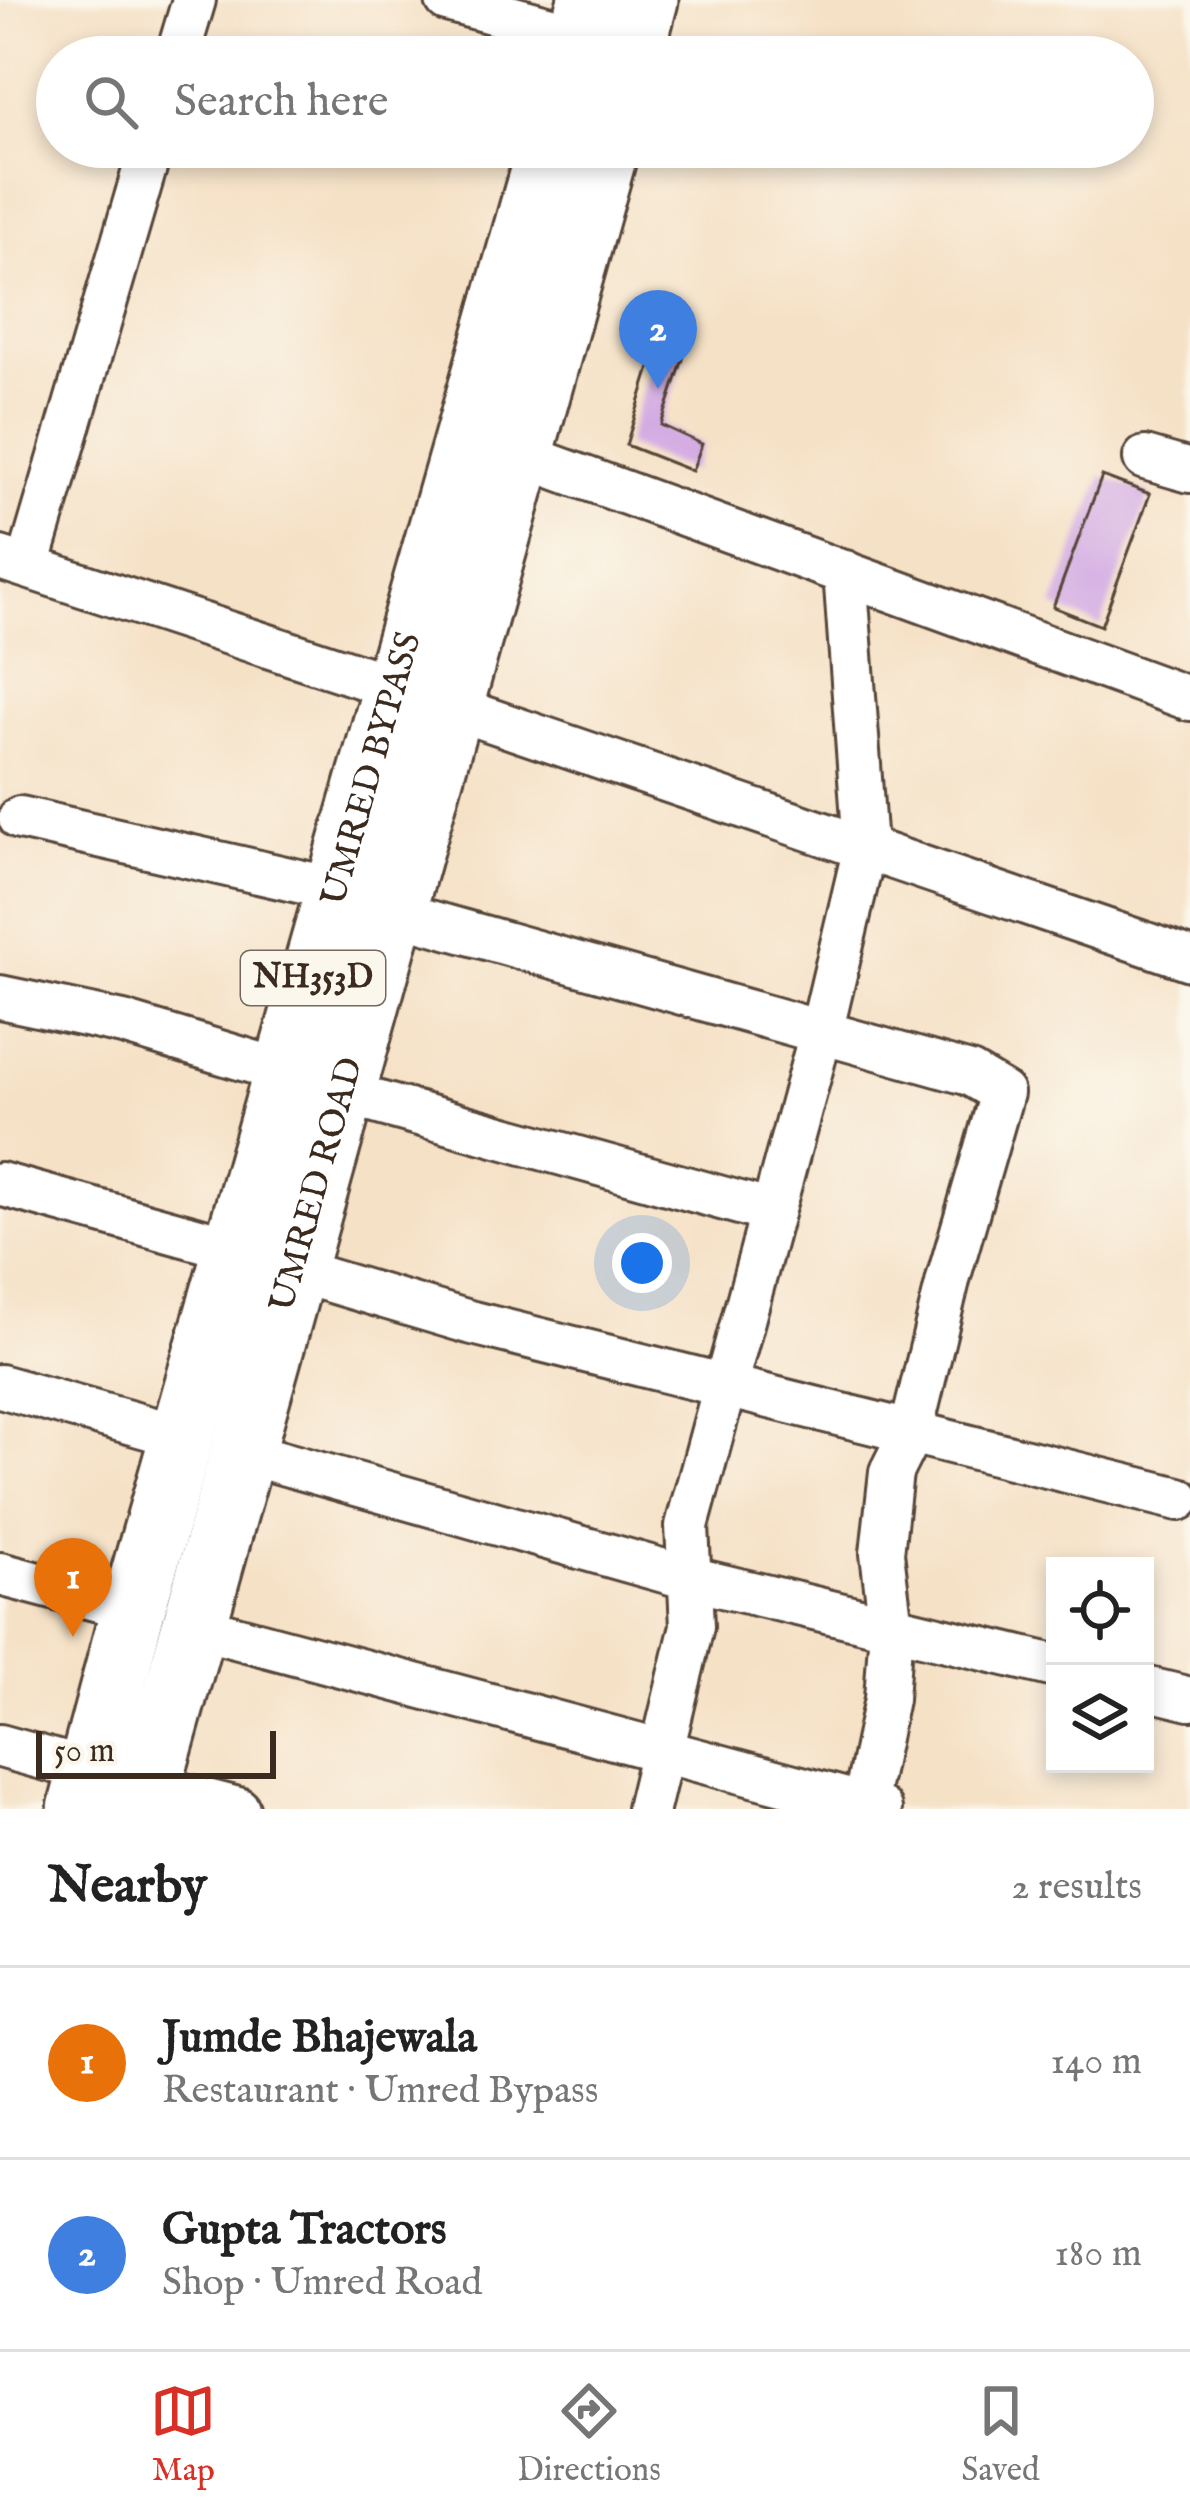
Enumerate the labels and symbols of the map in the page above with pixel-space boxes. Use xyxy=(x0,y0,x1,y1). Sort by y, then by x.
pin: 2 xyxy=(619,290,697,389)
street label: UMRED BYPASS xyxy=(311,627,433,911)
road number: NH353D xyxy=(241,951,385,1005)
street label: UMRED ROAD xyxy=(260,1052,375,1317)
your location xyxy=(612,1233,672,1293)
pin: 1 xyxy=(34,1538,112,1637)
scale bar xyxy=(36,1725,276,1778)

